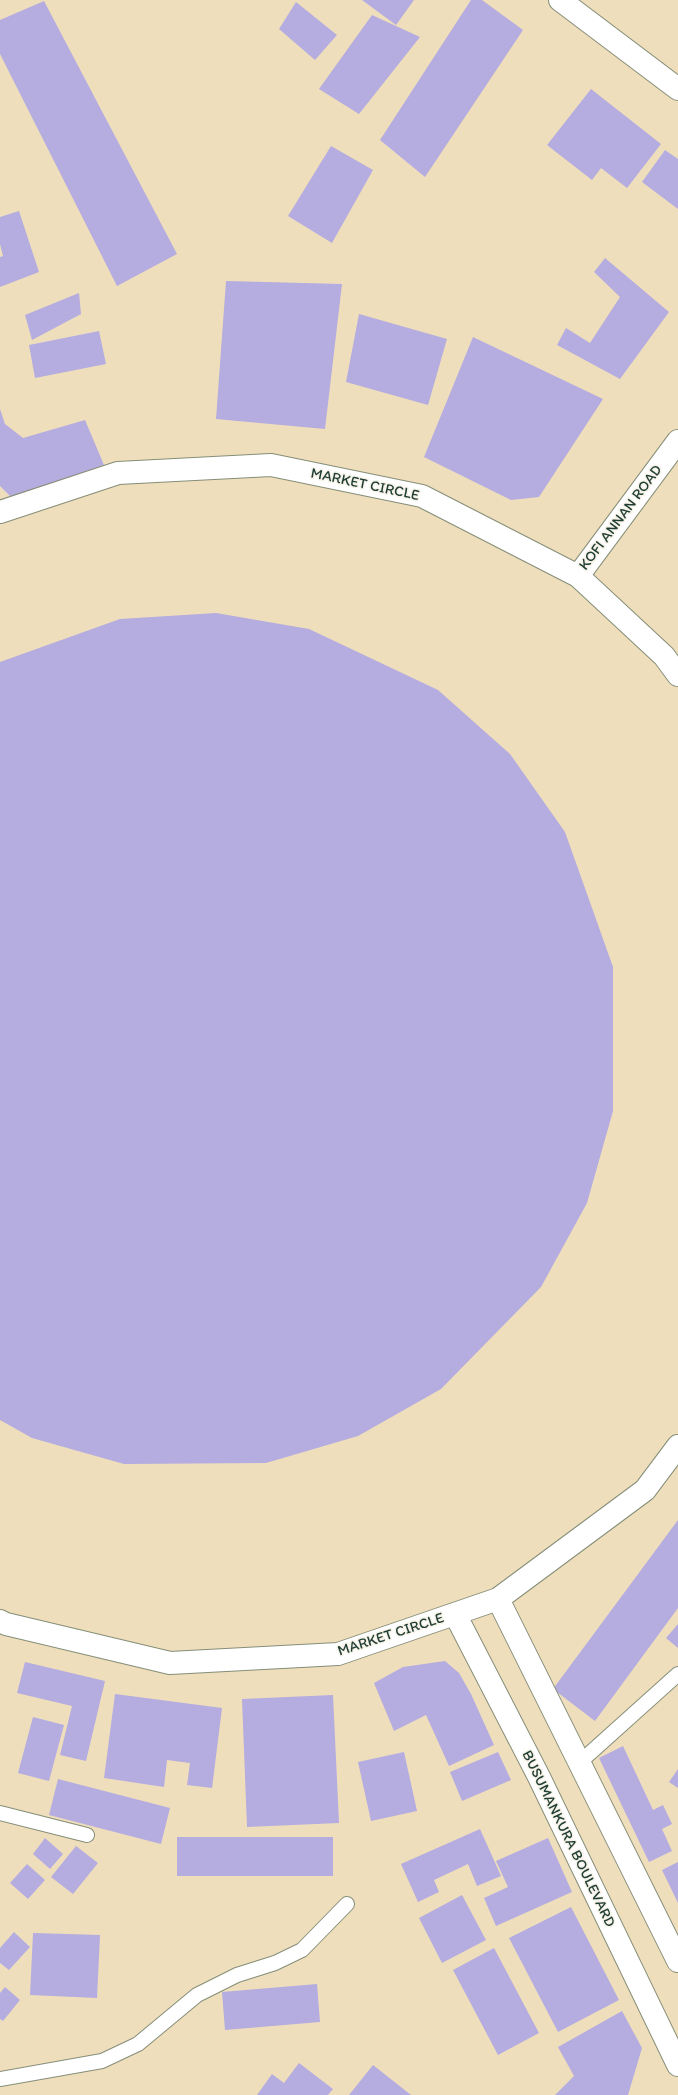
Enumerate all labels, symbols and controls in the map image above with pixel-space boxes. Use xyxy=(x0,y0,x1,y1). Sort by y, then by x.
street label: KOFI ANNAN ROAD xyxy=(576,462,666,574)
street label: MARKET CIRCLE xyxy=(309,465,421,505)
street label: MARKET CIRCLE xyxy=(336,1609,446,1661)
street label: BUSUMANKURA BOULEVARD xyxy=(517,1748,619,1930)

